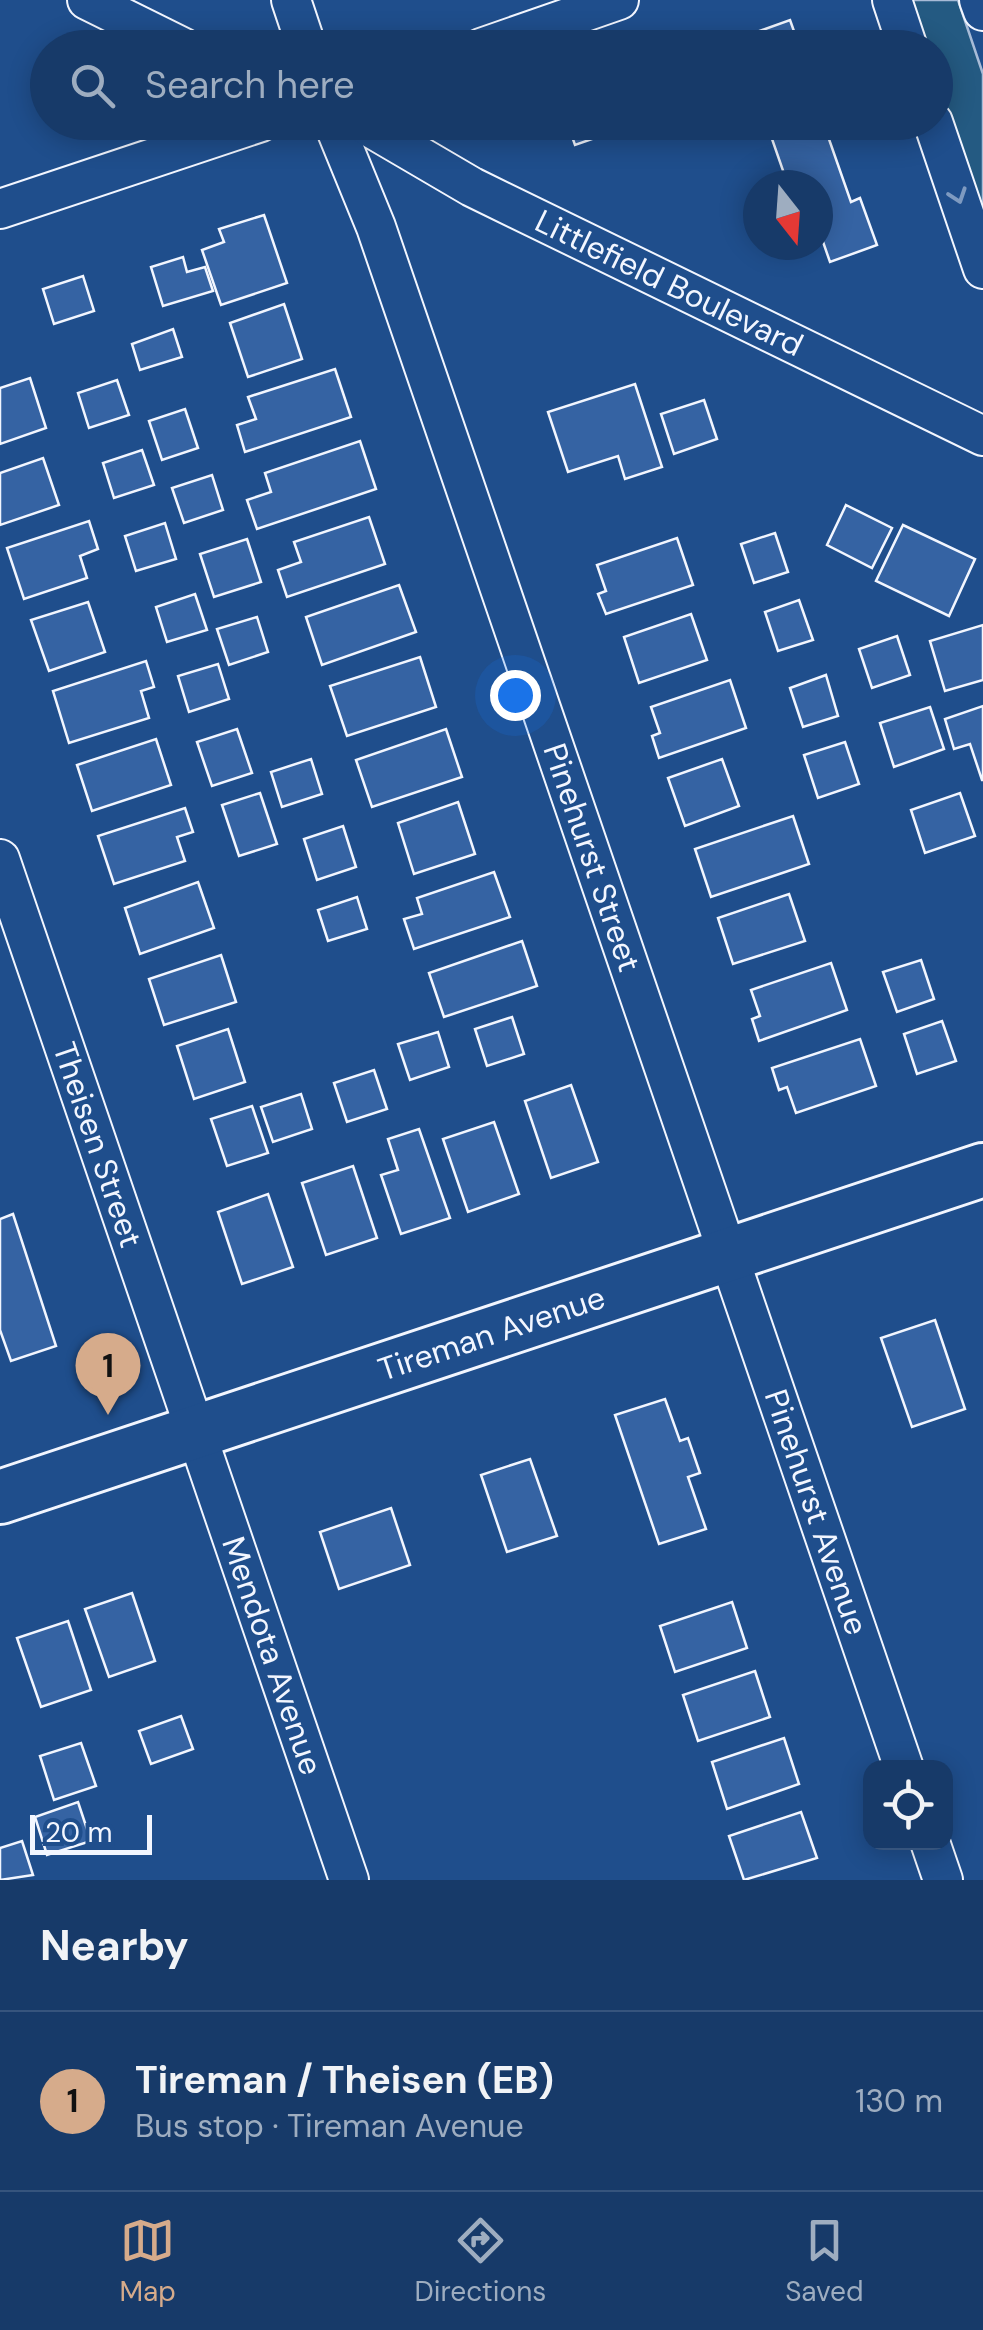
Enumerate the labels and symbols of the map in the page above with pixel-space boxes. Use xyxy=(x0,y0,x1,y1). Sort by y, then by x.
north arrow xyxy=(743,170,833,260)
one-way arrow xyxy=(946,186,967,204)
street label: Littlefield Boulevard xyxy=(528,200,810,366)
your location xyxy=(490,670,541,721)
street label: Pinehurst Street xyxy=(534,738,651,977)
street label: Theisen Street xyxy=(43,1037,152,1253)
street label: Tireman Avenue xyxy=(373,1276,610,1391)
pin: 1 xyxy=(76,1332,140,1415)
street label: Pinehurst Avenue xyxy=(755,1384,878,1640)
street label: Mendota Avenue xyxy=(212,1531,333,1780)
scale bar xyxy=(30,1810,152,1854)

